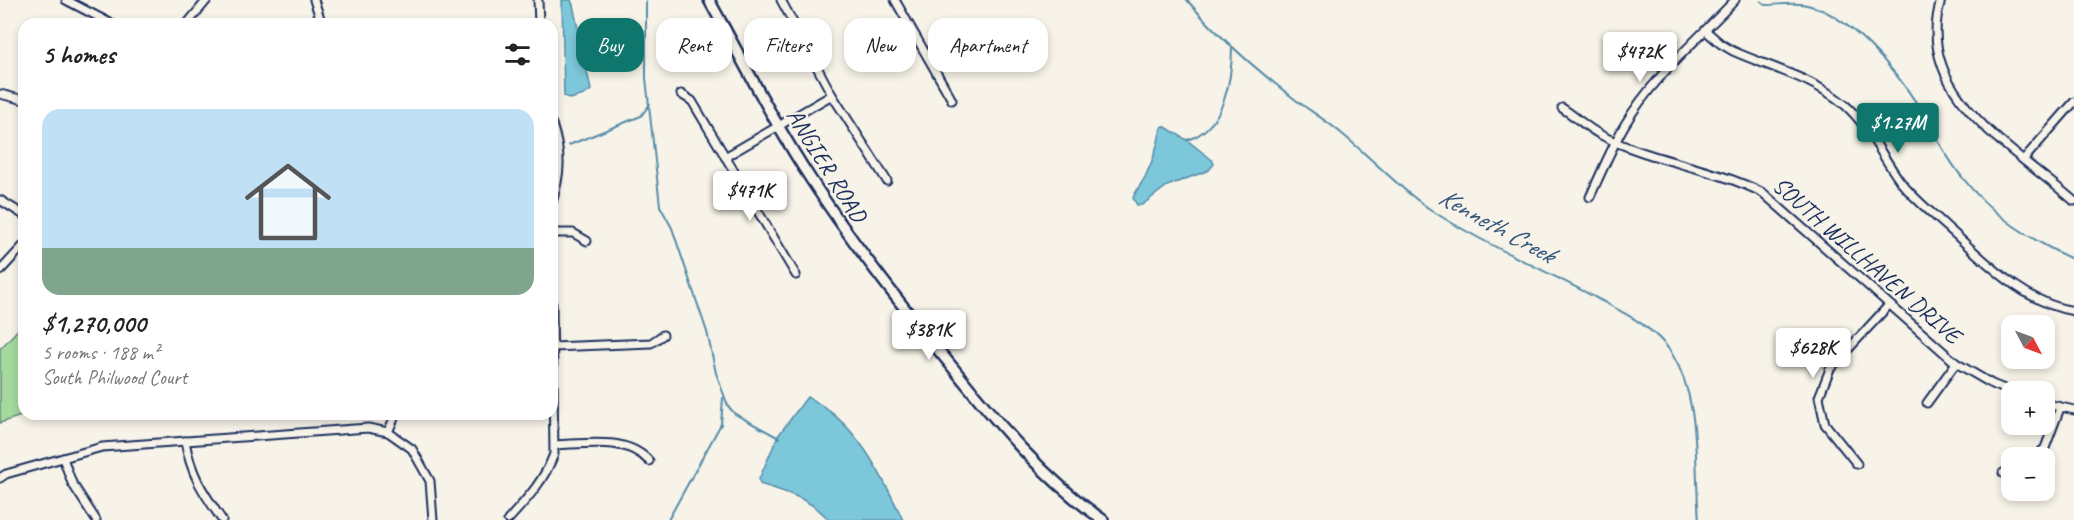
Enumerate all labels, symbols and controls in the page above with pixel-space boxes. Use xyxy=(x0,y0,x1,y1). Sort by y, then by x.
chip: Buy xyxy=(576,18,644,72)
chip: Rent xyxy=(656,18,732,72)
chip: Filters xyxy=(744,18,832,72)
chip: New xyxy=(844,18,916,72)
chip: Apartment xyxy=(928,18,1048,72)
pin: $472K xyxy=(1598,32,1682,83)
text: 5 homes xyxy=(42,38,115,71)
icon: filters xyxy=(501,38,534,71)
text: $472K xyxy=(1617,39,1663,64)
street label: ANGIER ROAD xyxy=(780,102,875,230)
pin: $1.27M xyxy=(1849,103,1947,154)
text: $1.27M xyxy=(1871,110,1925,135)
icon: home xyxy=(234,148,342,256)
street label: SOUTH WILLHAVEN DRIVE xyxy=(1767,170,1970,352)
pin: $471K xyxy=(708,171,792,222)
text: $471K xyxy=(727,178,773,203)
water label: Kenneth Creek xyxy=(1433,180,1565,273)
text: $1,270,000 xyxy=(42,307,146,340)
pin: $381K xyxy=(887,310,971,361)
north arrow xyxy=(2001,315,2055,369)
map controls xyxy=(2001,315,2055,501)
text: $381K xyxy=(906,317,952,342)
pin: $628K xyxy=(1771,328,1855,379)
text: $628K xyxy=(1790,335,1836,360)
text: 5 rooms · 188 m² xyxy=(42,340,159,365)
text: South Philwood Court xyxy=(42,365,187,390)
button: + xyxy=(2001,381,2055,435)
button: − xyxy=(2001,447,2055,501)

